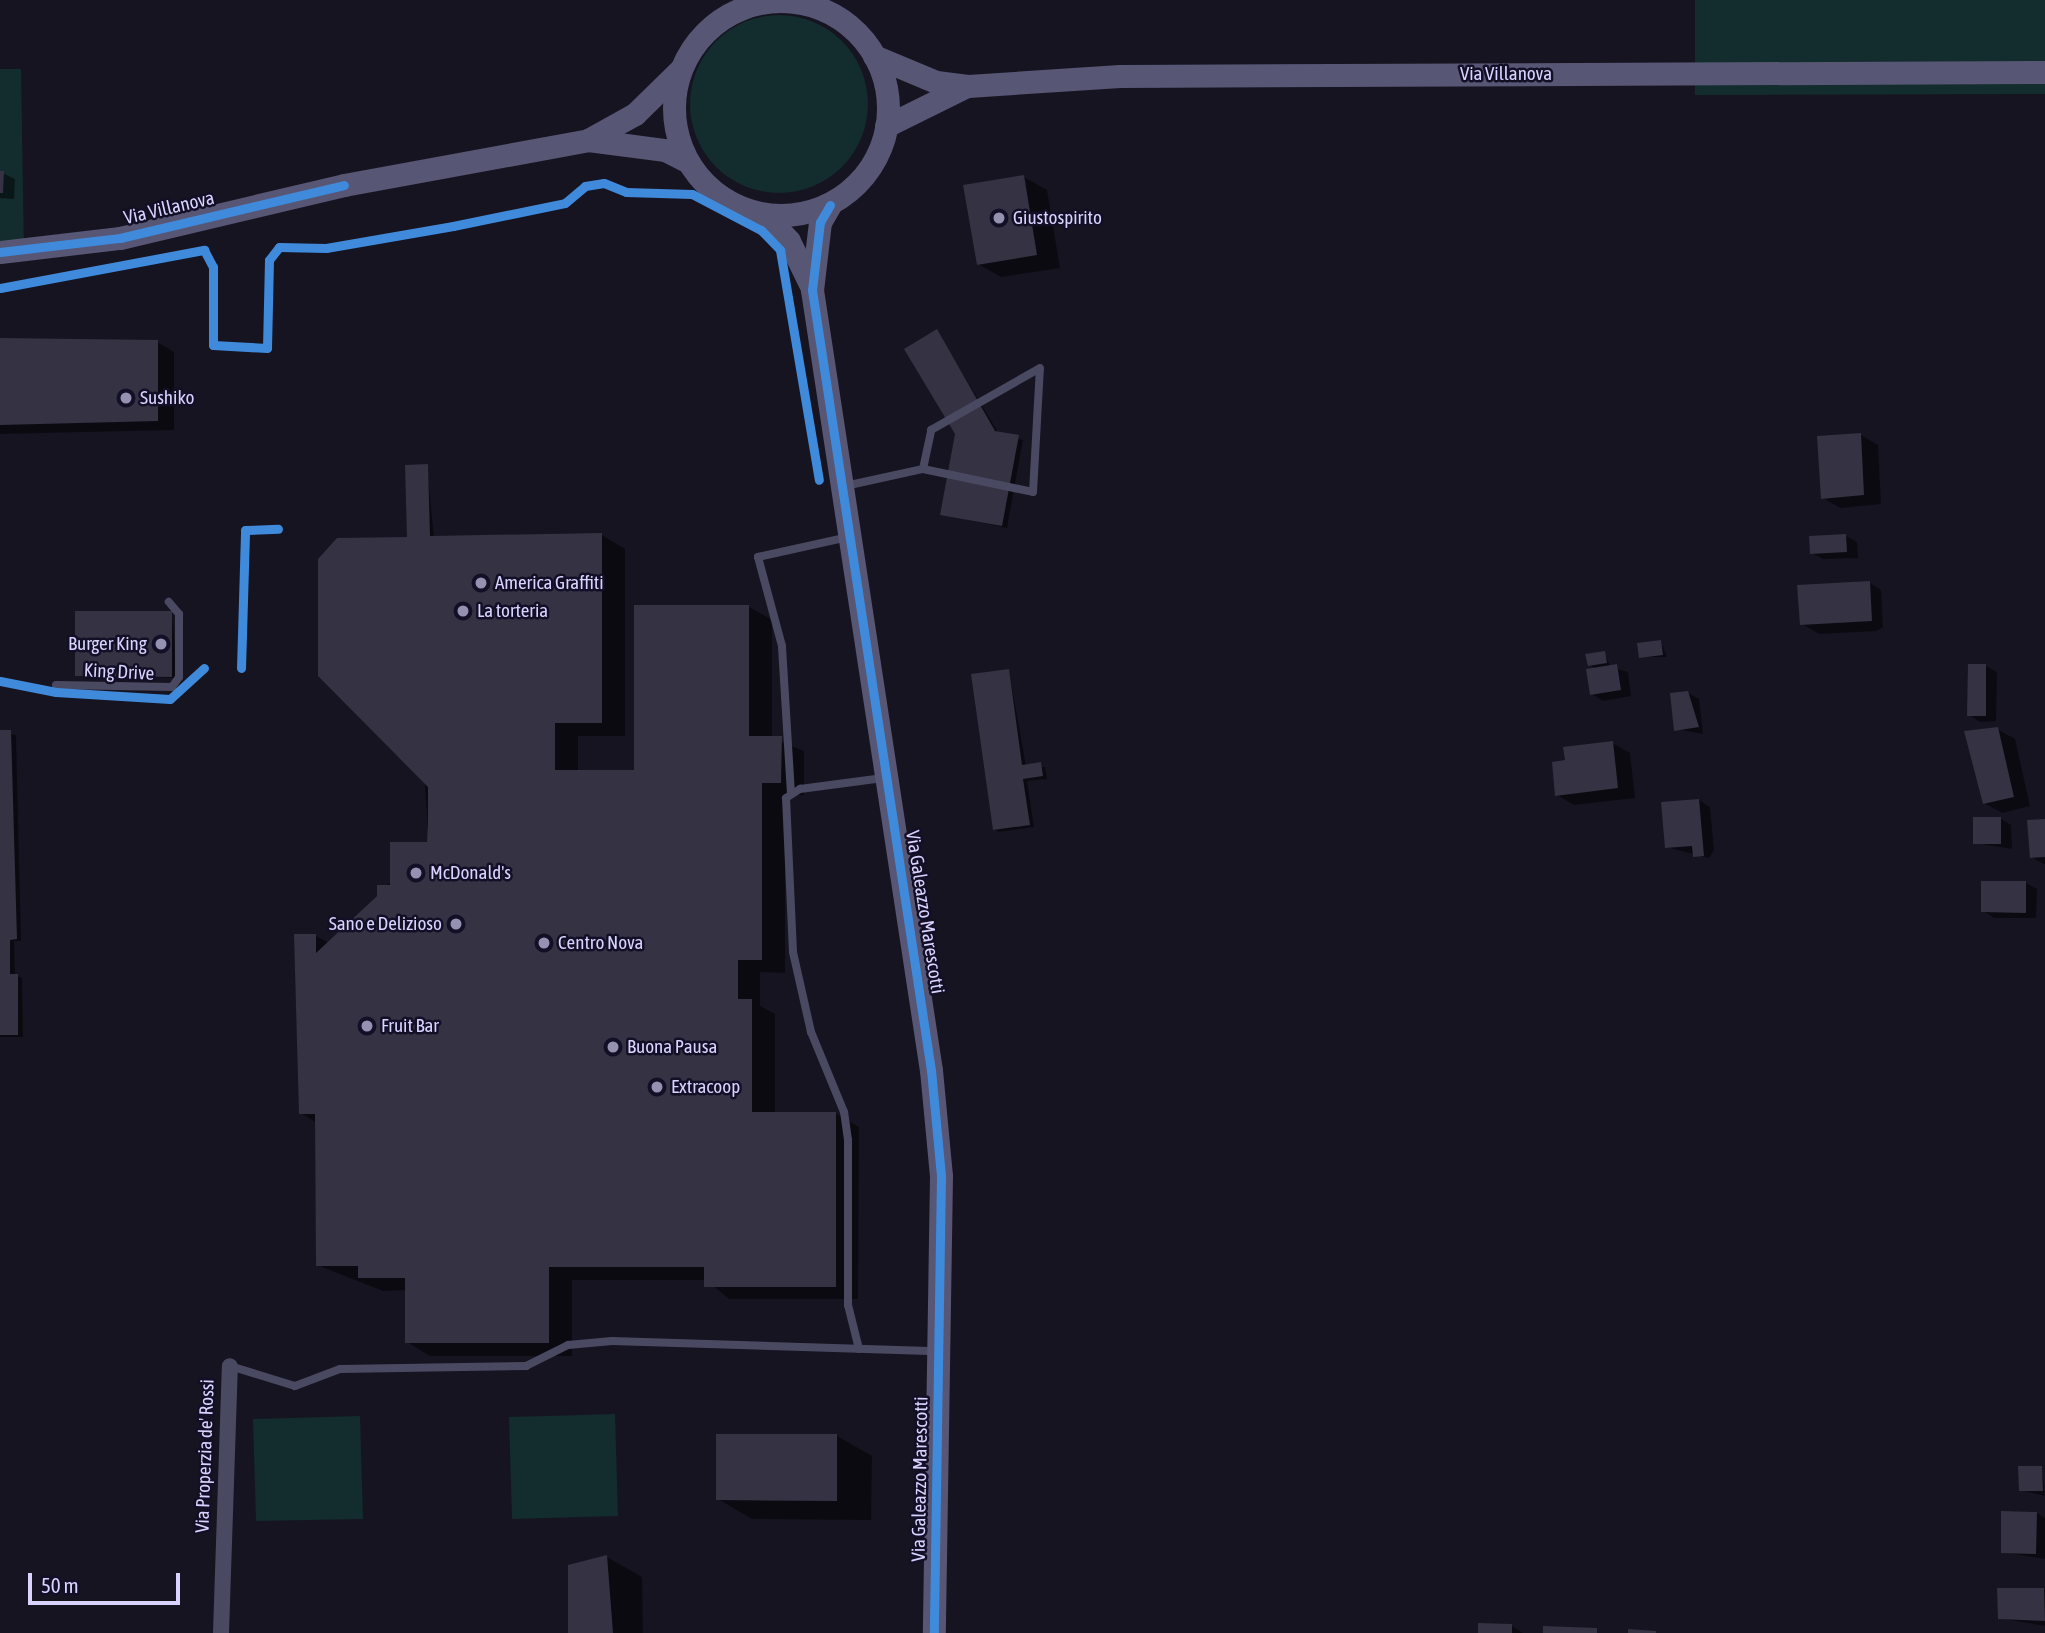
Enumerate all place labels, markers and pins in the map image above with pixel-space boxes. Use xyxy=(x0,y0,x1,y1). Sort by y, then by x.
place label: Giustospirito xyxy=(1013,207,1102,229)
marker: Giustospirito xyxy=(991,210,1007,226)
place label: Sushiko xyxy=(140,387,194,409)
marker: Sushiko xyxy=(118,390,134,406)
place label: America Graffiti xyxy=(495,572,604,594)
marker: America Graffiti xyxy=(473,575,489,591)
place label: La torteria xyxy=(477,600,548,622)
marker: La torteria xyxy=(455,603,471,619)
place label: Burger King xyxy=(68,633,147,655)
marker: Burger King xyxy=(153,636,169,652)
place label: McDonald's xyxy=(430,862,511,884)
marker: McDonald's xyxy=(408,865,424,881)
place label: Sano e Delizioso xyxy=(329,913,442,935)
marker: Sano e Delizioso xyxy=(448,916,464,932)
place label: Centro Nova xyxy=(558,932,643,954)
marker: Centro Nova xyxy=(536,935,552,951)
place label: Fruit Bar xyxy=(381,1015,439,1037)
marker: Fruit Bar xyxy=(359,1018,375,1034)
place label: Buona Pausa xyxy=(627,1036,717,1058)
marker: Buona Pausa xyxy=(605,1039,621,1055)
place label: Extracoop xyxy=(671,1076,740,1098)
marker: Extracoop xyxy=(649,1079,665,1095)

